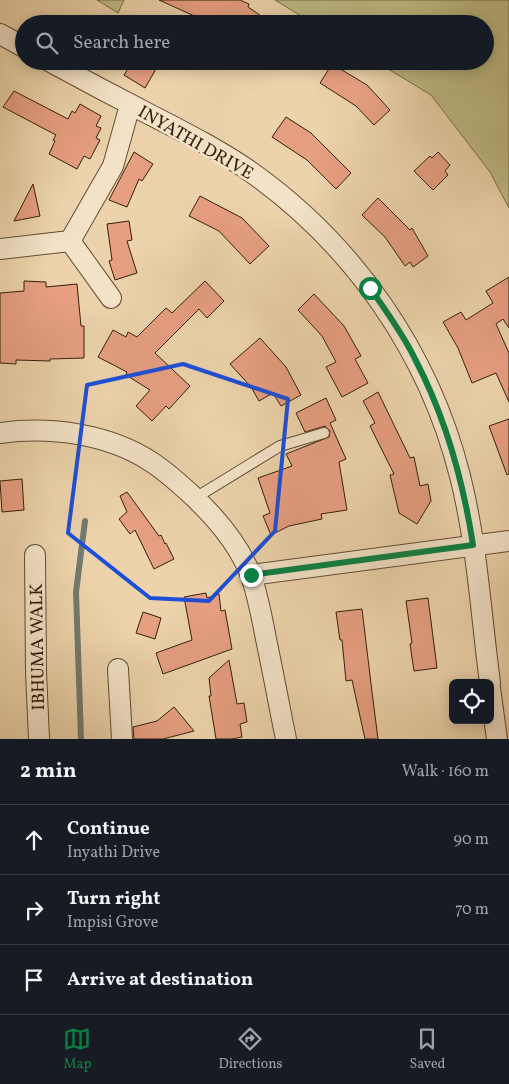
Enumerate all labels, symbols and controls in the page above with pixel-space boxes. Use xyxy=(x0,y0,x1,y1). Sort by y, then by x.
search box xyxy=(15,15,494,70)
icon: search xyxy=(33,29,61,57)
text: Search here xyxy=(73,30,170,56)
street label: INYATHI DRIVE xyxy=(133,100,258,187)
route start xyxy=(359,277,382,300)
route end xyxy=(240,564,263,587)
street label: IBHUMA WALK xyxy=(25,583,52,711)
map controls xyxy=(449,679,494,724)
button: locate xyxy=(449,679,494,724)
text: 2 min xyxy=(20,757,77,786)
text: Walk · 160 m xyxy=(402,761,489,783)
text: Continue xyxy=(67,816,150,842)
icon: ahead xyxy=(20,826,48,854)
text: 90 m xyxy=(453,829,489,851)
text: Inyathi Drive xyxy=(67,842,160,864)
text: Turn right xyxy=(67,886,160,912)
icon: right xyxy=(20,896,48,924)
text: 70 m xyxy=(455,899,489,921)
text: Impisi Grove xyxy=(67,912,158,934)
icon: arrive xyxy=(20,966,48,994)
text: Arrive at destination xyxy=(67,967,253,993)
tab: Map xyxy=(63,1025,91,1074)
tab: Directions xyxy=(218,1025,283,1074)
tab: Saved xyxy=(409,1025,446,1074)

